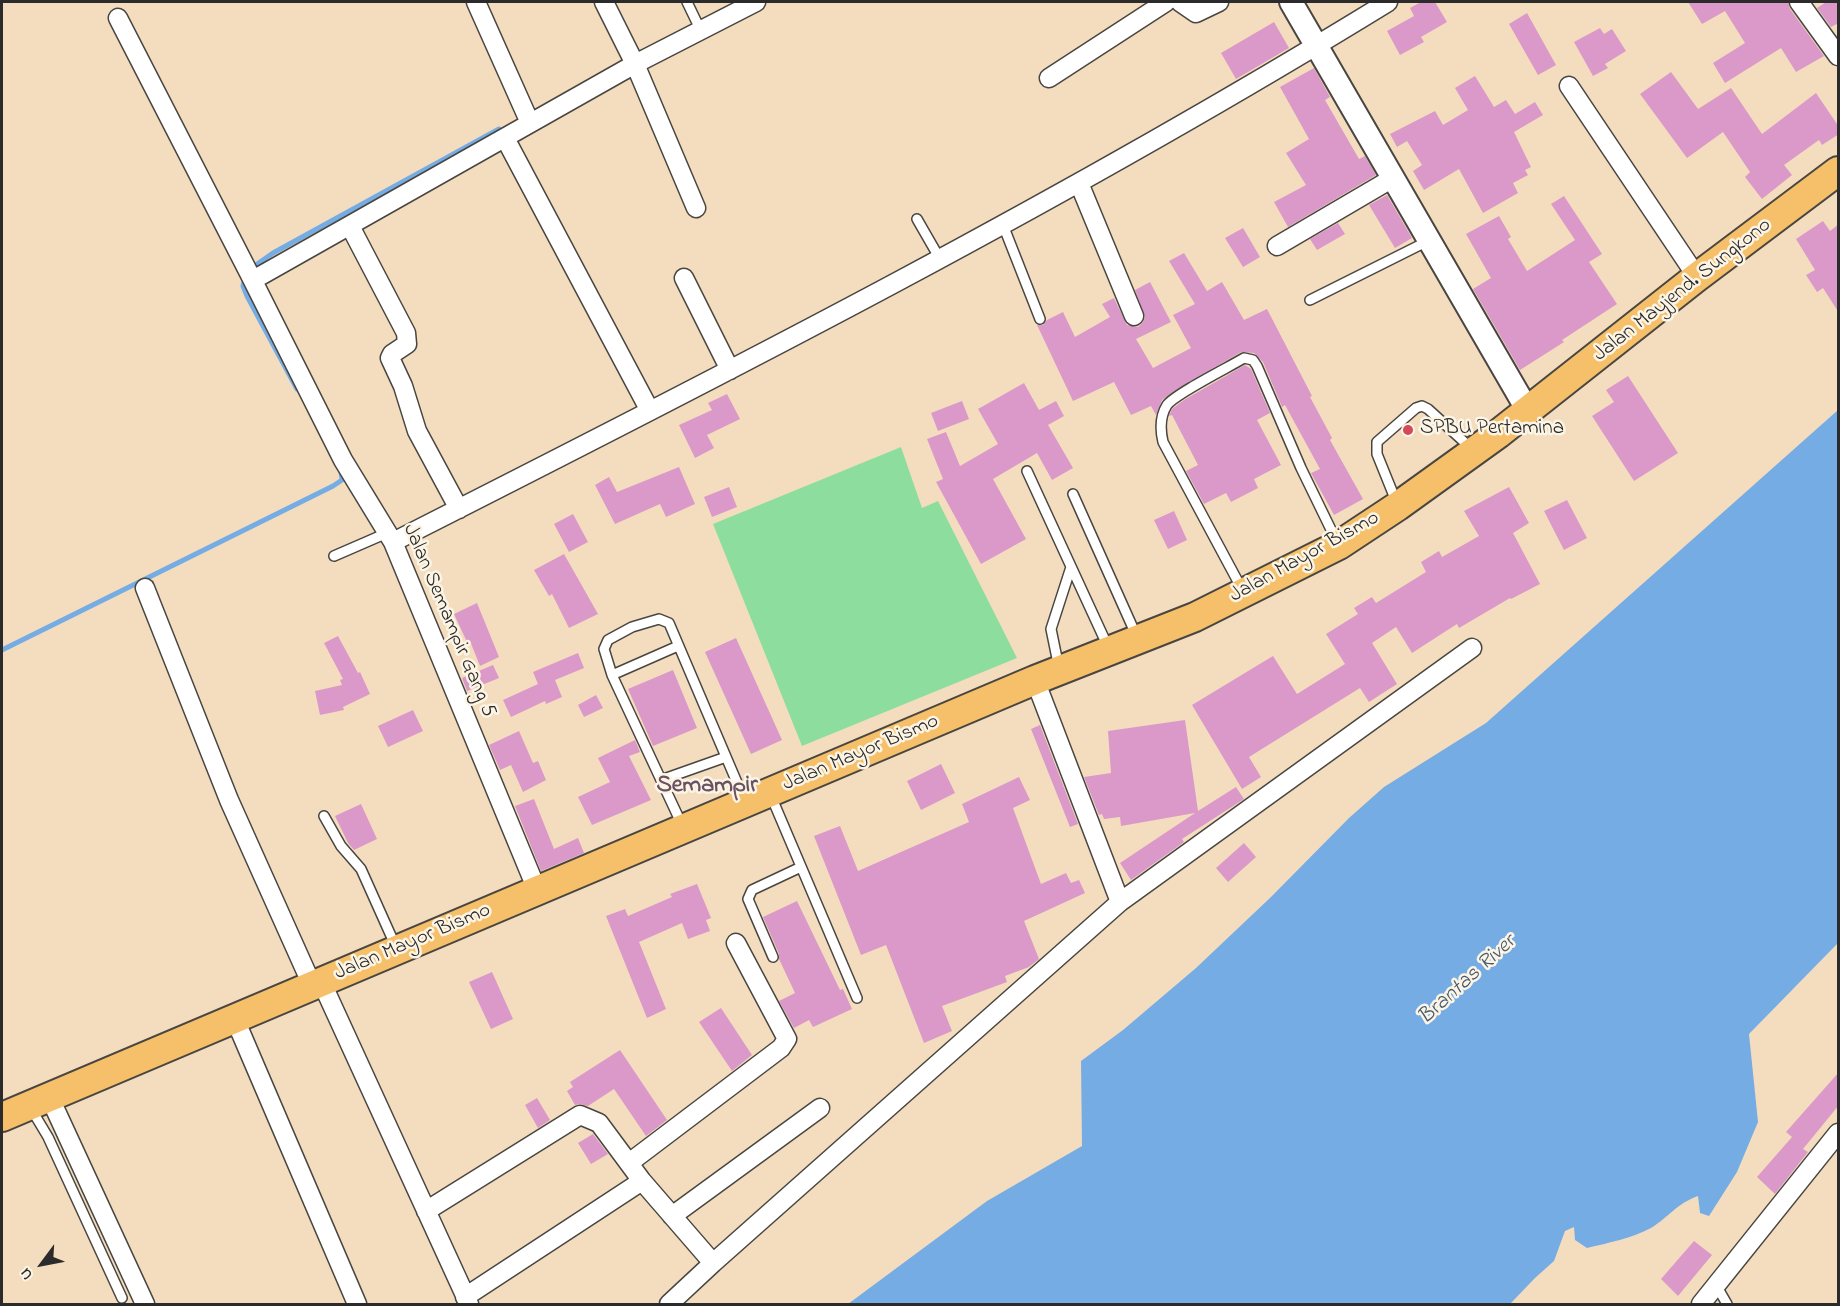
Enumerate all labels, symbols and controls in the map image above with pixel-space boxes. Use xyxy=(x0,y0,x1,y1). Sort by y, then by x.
street label: Jalan Mayjend. Sungkono xyxy=(1589,214,1777,368)
place label: SPBU Pertamina xyxy=(1420,417,1564,443)
marker: SPBU Pertamina xyxy=(1401,423,1415,437)
street label: Jalan Mayor Bismo xyxy=(1226,507,1384,609)
street label: Jalan Semampir Gang 5 xyxy=(396,521,500,721)
street label: Jalan Mayor Bismo xyxy=(779,710,943,798)
district label: Semampir xyxy=(656,773,758,801)
street label: Jalan Mayor Bismo xyxy=(331,899,495,987)
water label: Brantas River xyxy=(1414,930,1522,1032)
north arrow xyxy=(12,1234,72,1294)
text: U xyxy=(14,1263,40,1284)

